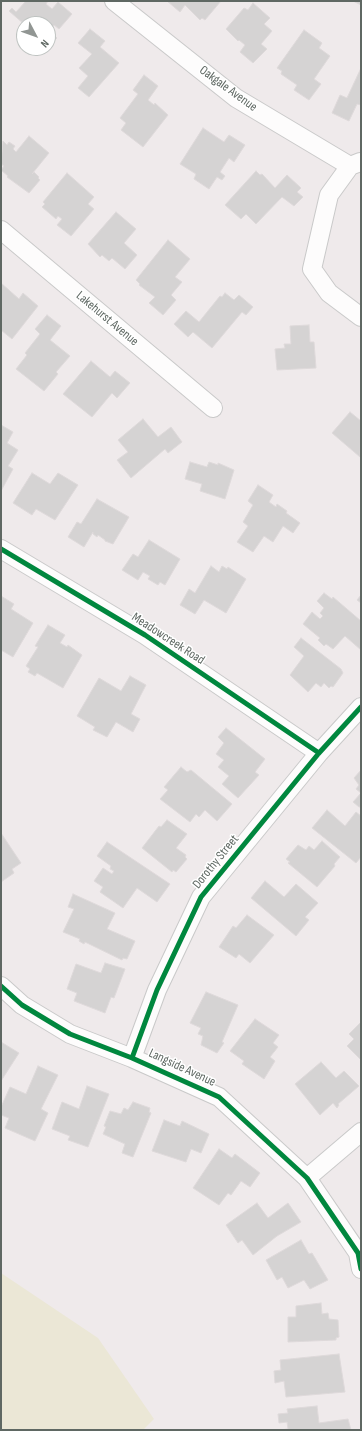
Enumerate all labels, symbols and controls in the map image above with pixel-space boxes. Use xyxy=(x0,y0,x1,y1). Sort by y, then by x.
north arrow xyxy=(16,16,56,56)
text: N xyxy=(38,37,52,50)
street label: Oakgale Avenue xyxy=(196,63,260,115)
street label: Lakehurst Avenue xyxy=(73,288,141,350)
street label: Meadowcreek Road xyxy=(129,610,207,668)
street label: Dorothy Street xyxy=(190,832,242,892)
street label: Langside Avenue xyxy=(146,1046,218,1090)

